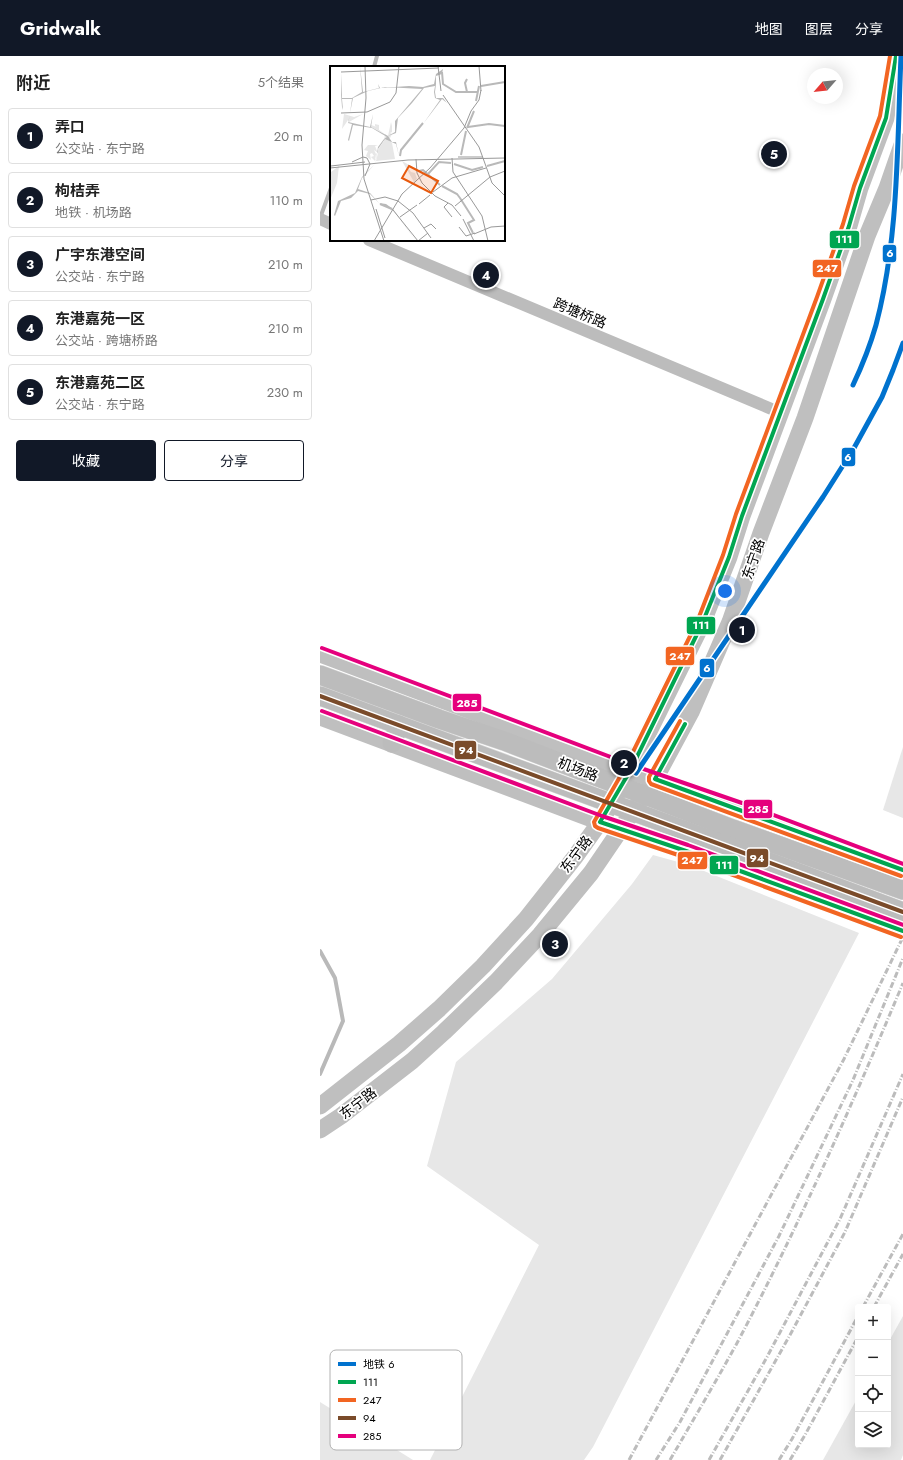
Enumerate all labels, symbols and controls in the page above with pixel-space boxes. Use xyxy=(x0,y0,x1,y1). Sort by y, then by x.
text: Gridwalk xyxy=(20,15,101,42)
text: 地图 xyxy=(755,19,783,39)
text: 图层 xyxy=(805,19,833,39)
text: 分享 xyxy=(855,19,883,39)
inset map xyxy=(330,66,505,241)
north arrow xyxy=(807,68,843,104)
text: 附近 xyxy=(16,71,50,95)
text: 5个结果 xyxy=(258,73,304,92)
text: 弄口 xyxy=(55,116,85,138)
text: 1 xyxy=(27,127,33,146)
text: 20 m xyxy=(274,127,303,146)
text: 公交站 · 东宁路 xyxy=(55,139,145,158)
pin: 5 xyxy=(761,139,787,169)
text: 枸桔弄 xyxy=(55,180,100,202)
text: 2 xyxy=(26,191,34,210)
text: 110 m xyxy=(269,191,303,210)
text: 地铁 · 机场路 xyxy=(55,203,132,222)
line badge: 111 xyxy=(829,230,860,249)
text: 111 xyxy=(836,231,852,247)
text: 广宇东港空间 xyxy=(55,244,145,266)
line badge: 6 xyxy=(882,244,897,263)
text: 6 xyxy=(886,245,894,261)
text: 3 xyxy=(26,255,34,274)
text: 210 m xyxy=(268,255,303,274)
line badge: 247 xyxy=(812,259,842,278)
pin: 4 xyxy=(473,260,499,290)
text: 247 xyxy=(816,260,838,276)
text: 公交站 · 东宁路 xyxy=(55,267,145,286)
street label: 跨塘桥路 xyxy=(550,293,610,333)
text: 东港嘉苑一区 xyxy=(55,308,145,330)
text: 4 xyxy=(25,319,35,338)
text: 210 m xyxy=(268,319,303,338)
text: 公交站 · 跨塘桥路 xyxy=(55,331,158,350)
text: 东港嘉苑二区 xyxy=(55,372,145,394)
text: 5 xyxy=(26,383,34,402)
text: 230 m xyxy=(267,383,303,402)
text: 公交站 · 东宁路 xyxy=(55,395,145,414)
button: 收藏 xyxy=(16,440,156,481)
button: 分享 xyxy=(164,440,304,481)
line badge: 6 xyxy=(841,447,856,467)
text: 6 xyxy=(844,449,852,465)
street label: 东宁路 xyxy=(737,536,769,582)
your location xyxy=(715,581,735,601)
pin: 1 xyxy=(729,615,755,645)
line badge: 111 xyxy=(686,616,716,635)
text: 111 xyxy=(693,617,709,633)
line badge: 247 xyxy=(665,646,695,666)
text: 247 xyxy=(669,648,691,664)
line badge: 6 xyxy=(699,658,715,678)
text: 6 xyxy=(703,660,711,676)
line badge: 285 xyxy=(452,693,482,712)
text: 285 xyxy=(456,695,478,711)
line badge: 94 xyxy=(454,740,477,760)
text: 94 xyxy=(458,742,474,758)
pin: 2 xyxy=(611,748,637,778)
street label: 机场路 xyxy=(555,752,601,786)
line badge: 285 xyxy=(743,799,773,819)
text: 285 xyxy=(747,801,769,817)
street label: 东宁路 xyxy=(555,831,597,877)
line badge: 94 xyxy=(746,848,769,868)
text: 94 xyxy=(749,850,765,866)
line badge: 247 xyxy=(677,851,708,870)
text: 247 xyxy=(681,852,703,868)
line badge: 111 xyxy=(709,855,739,875)
text: 111 xyxy=(716,857,732,873)
pin: 3 xyxy=(542,929,568,959)
street label: 东宁路 xyxy=(335,1082,381,1124)
map controls xyxy=(855,1304,891,1448)
button: + xyxy=(855,1304,891,1340)
button: − xyxy=(855,1340,891,1376)
legend xyxy=(330,1350,462,1450)
text: 地铁 6 xyxy=(363,1356,395,1372)
text: 111 xyxy=(363,1374,378,1390)
button: locate xyxy=(855,1376,891,1412)
text: 247 xyxy=(363,1392,382,1408)
text: 94 xyxy=(363,1410,376,1426)
button: layers xyxy=(855,1412,891,1448)
text: 285 xyxy=(363,1428,381,1444)

